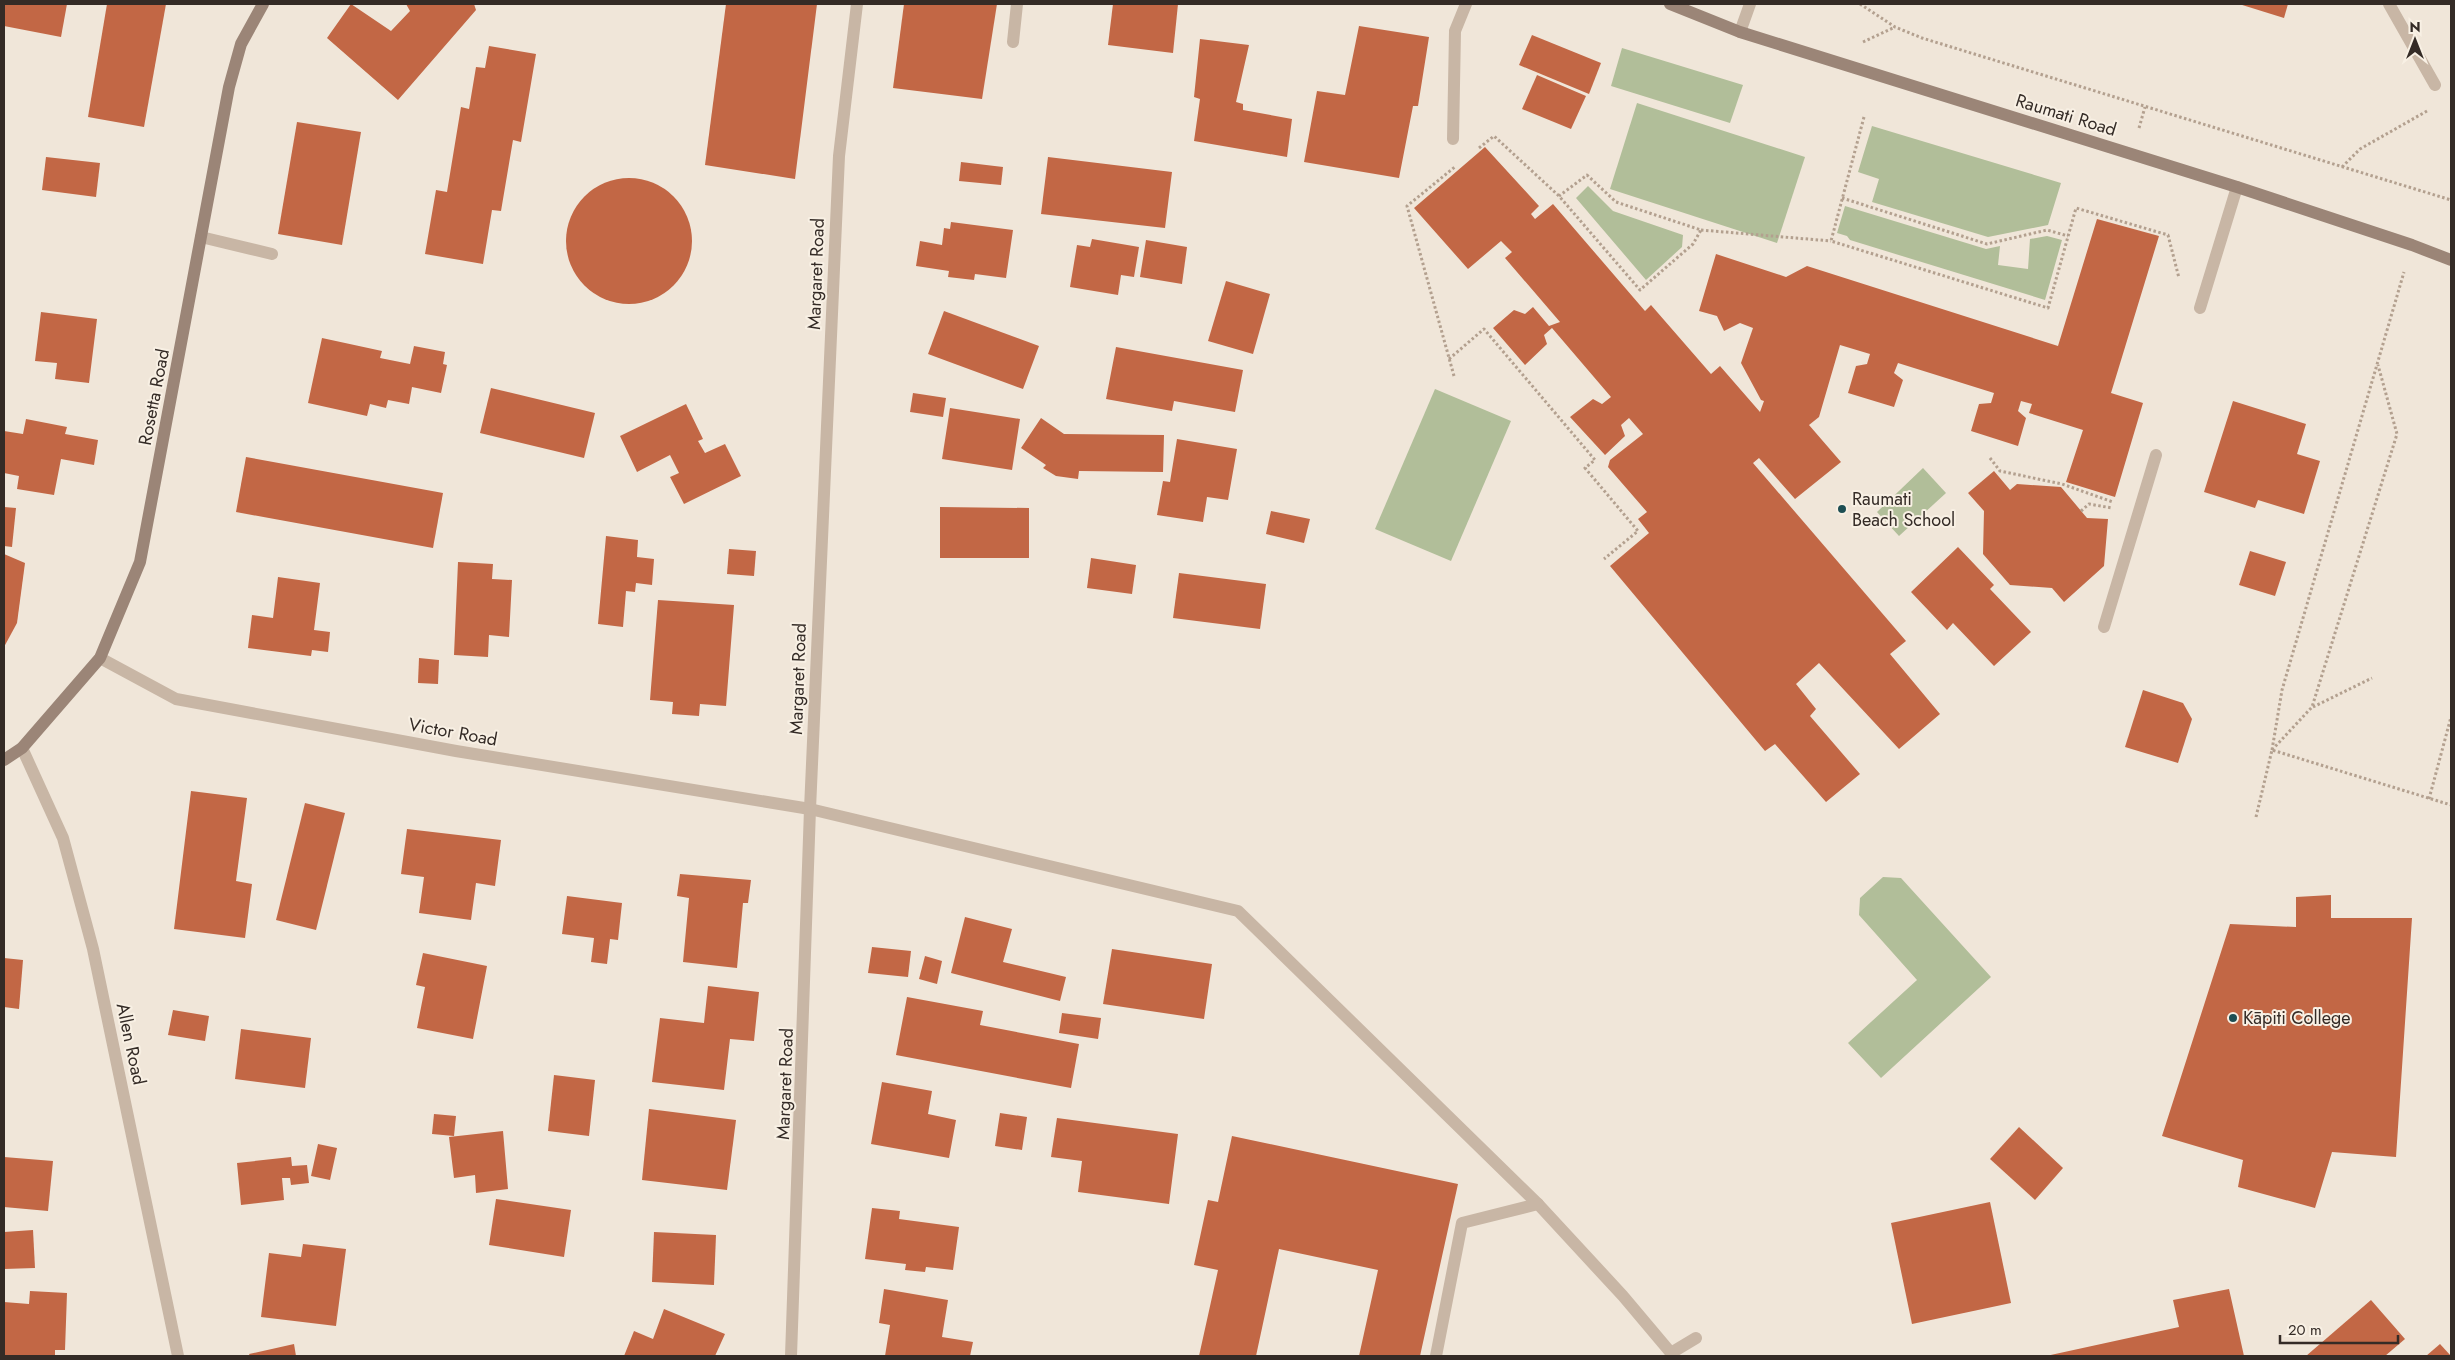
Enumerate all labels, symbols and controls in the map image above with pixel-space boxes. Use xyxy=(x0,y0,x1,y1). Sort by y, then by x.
north arrow xyxy=(2390,15,2440,65)
text: N xyxy=(2409,17,2421,37)
street label: Raumati Road xyxy=(2012,87,2120,143)
street label: Margaret Road xyxy=(801,218,831,330)
street label: Rosetta Road xyxy=(132,346,176,448)
place label: Raumati Beach School xyxy=(1852,486,1955,533)
marker: Raumati Beach School xyxy=(1836,503,1848,515)
street label: Margaret Road xyxy=(783,623,813,735)
street label: Victor Road xyxy=(407,711,499,753)
street label: Allen Road xyxy=(110,1001,152,1087)
place label: Kāpiti College xyxy=(2243,1005,2350,1031)
marker: Kāpiti College xyxy=(2227,1012,2239,1024)
street label: Margaret Road xyxy=(770,1028,800,1140)
scale bar xyxy=(2280,1312,2398,1344)
text: 20 m xyxy=(2288,1319,2322,1341)

